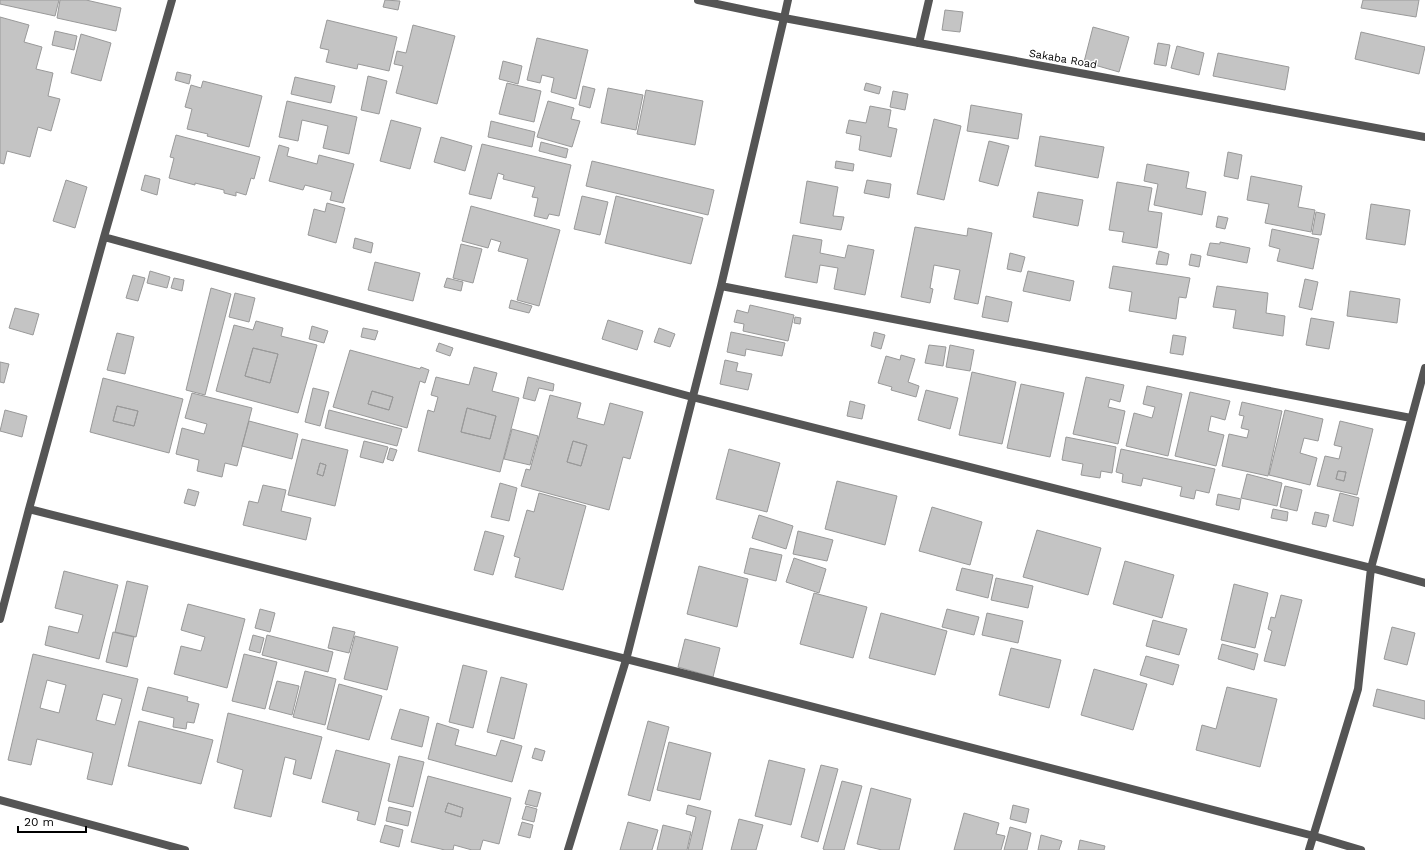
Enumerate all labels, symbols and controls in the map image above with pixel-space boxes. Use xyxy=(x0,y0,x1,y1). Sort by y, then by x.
street label: Sakaba Road xyxy=(1028,47,1098,71)
scale bar xyxy=(18,808,86,834)
text: 20 m xyxy=(24,815,54,829)

